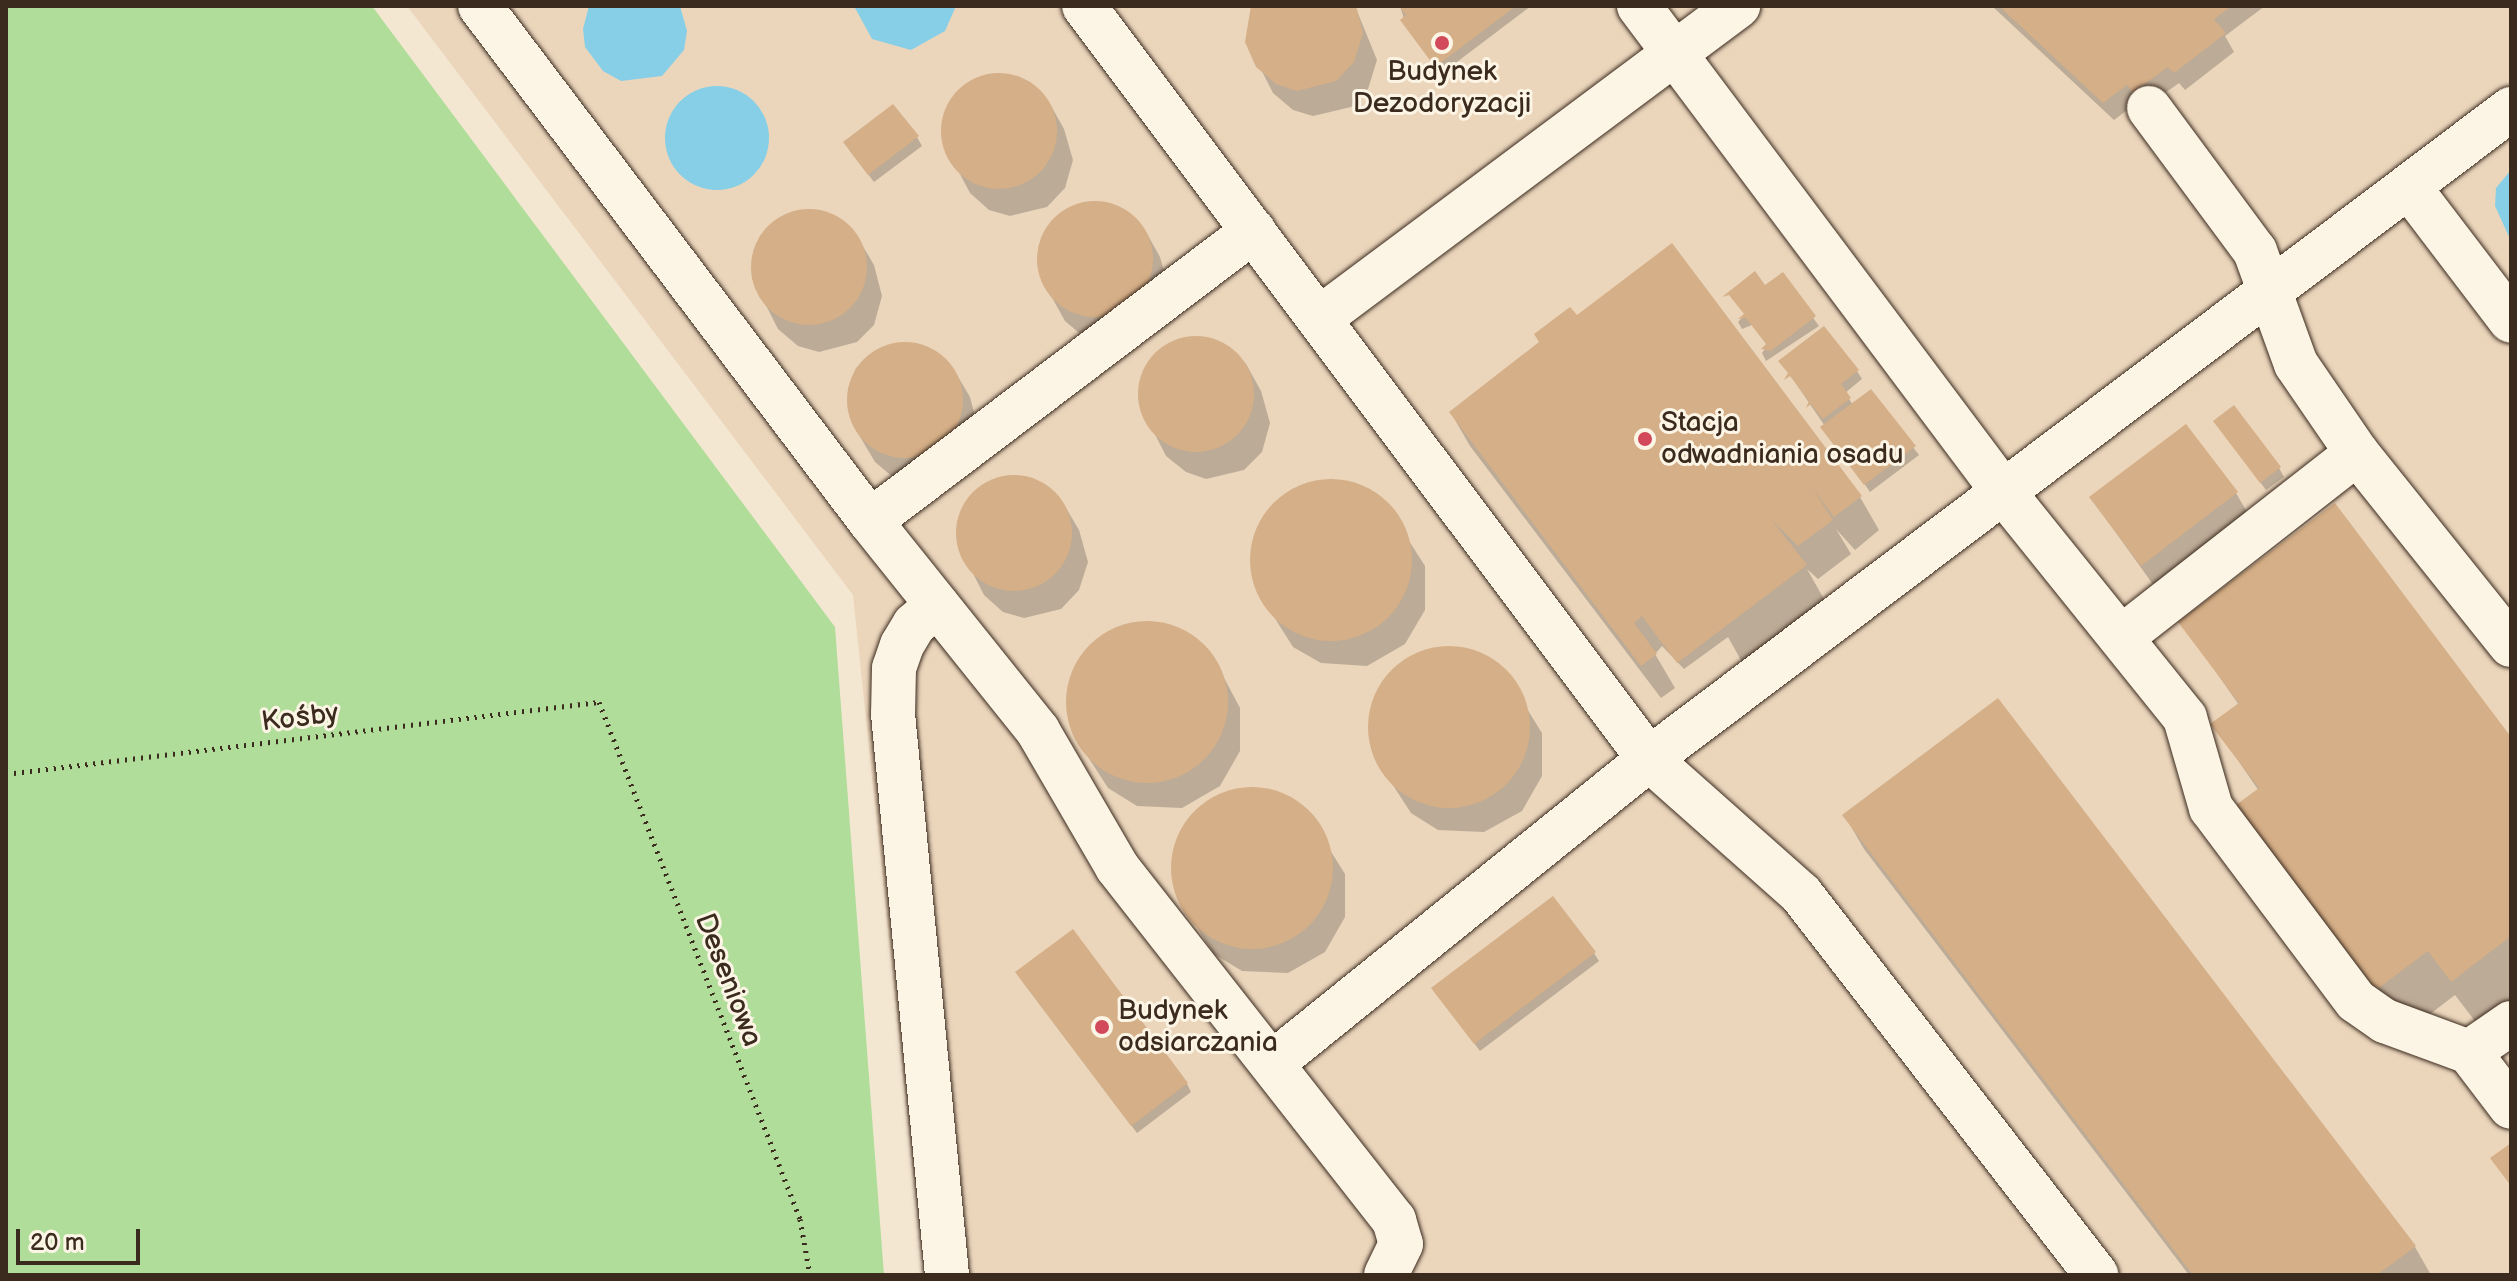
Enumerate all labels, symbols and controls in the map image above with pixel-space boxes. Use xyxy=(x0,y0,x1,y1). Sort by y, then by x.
marker: Budynek Dezodoryzacji xyxy=(1433,34,1451,52)
place label: Budynek Dezodoryzacji xyxy=(1353,55,1531,121)
place label: Stacja odwadniania osadu xyxy=(1661,406,1904,472)
marker: Stacja odwadniania osadu xyxy=(1636,430,1654,448)
street label: Kośby xyxy=(260,697,340,739)
street label: Deseniowa xyxy=(687,909,769,1051)
place label: Budynek odsiarczania xyxy=(1118,994,1278,1060)
marker: Budynek odsiarczania xyxy=(1093,1018,1111,1036)
scale bar xyxy=(20,1213,144,1263)
text: 20 m xyxy=(30,1228,85,1257)

